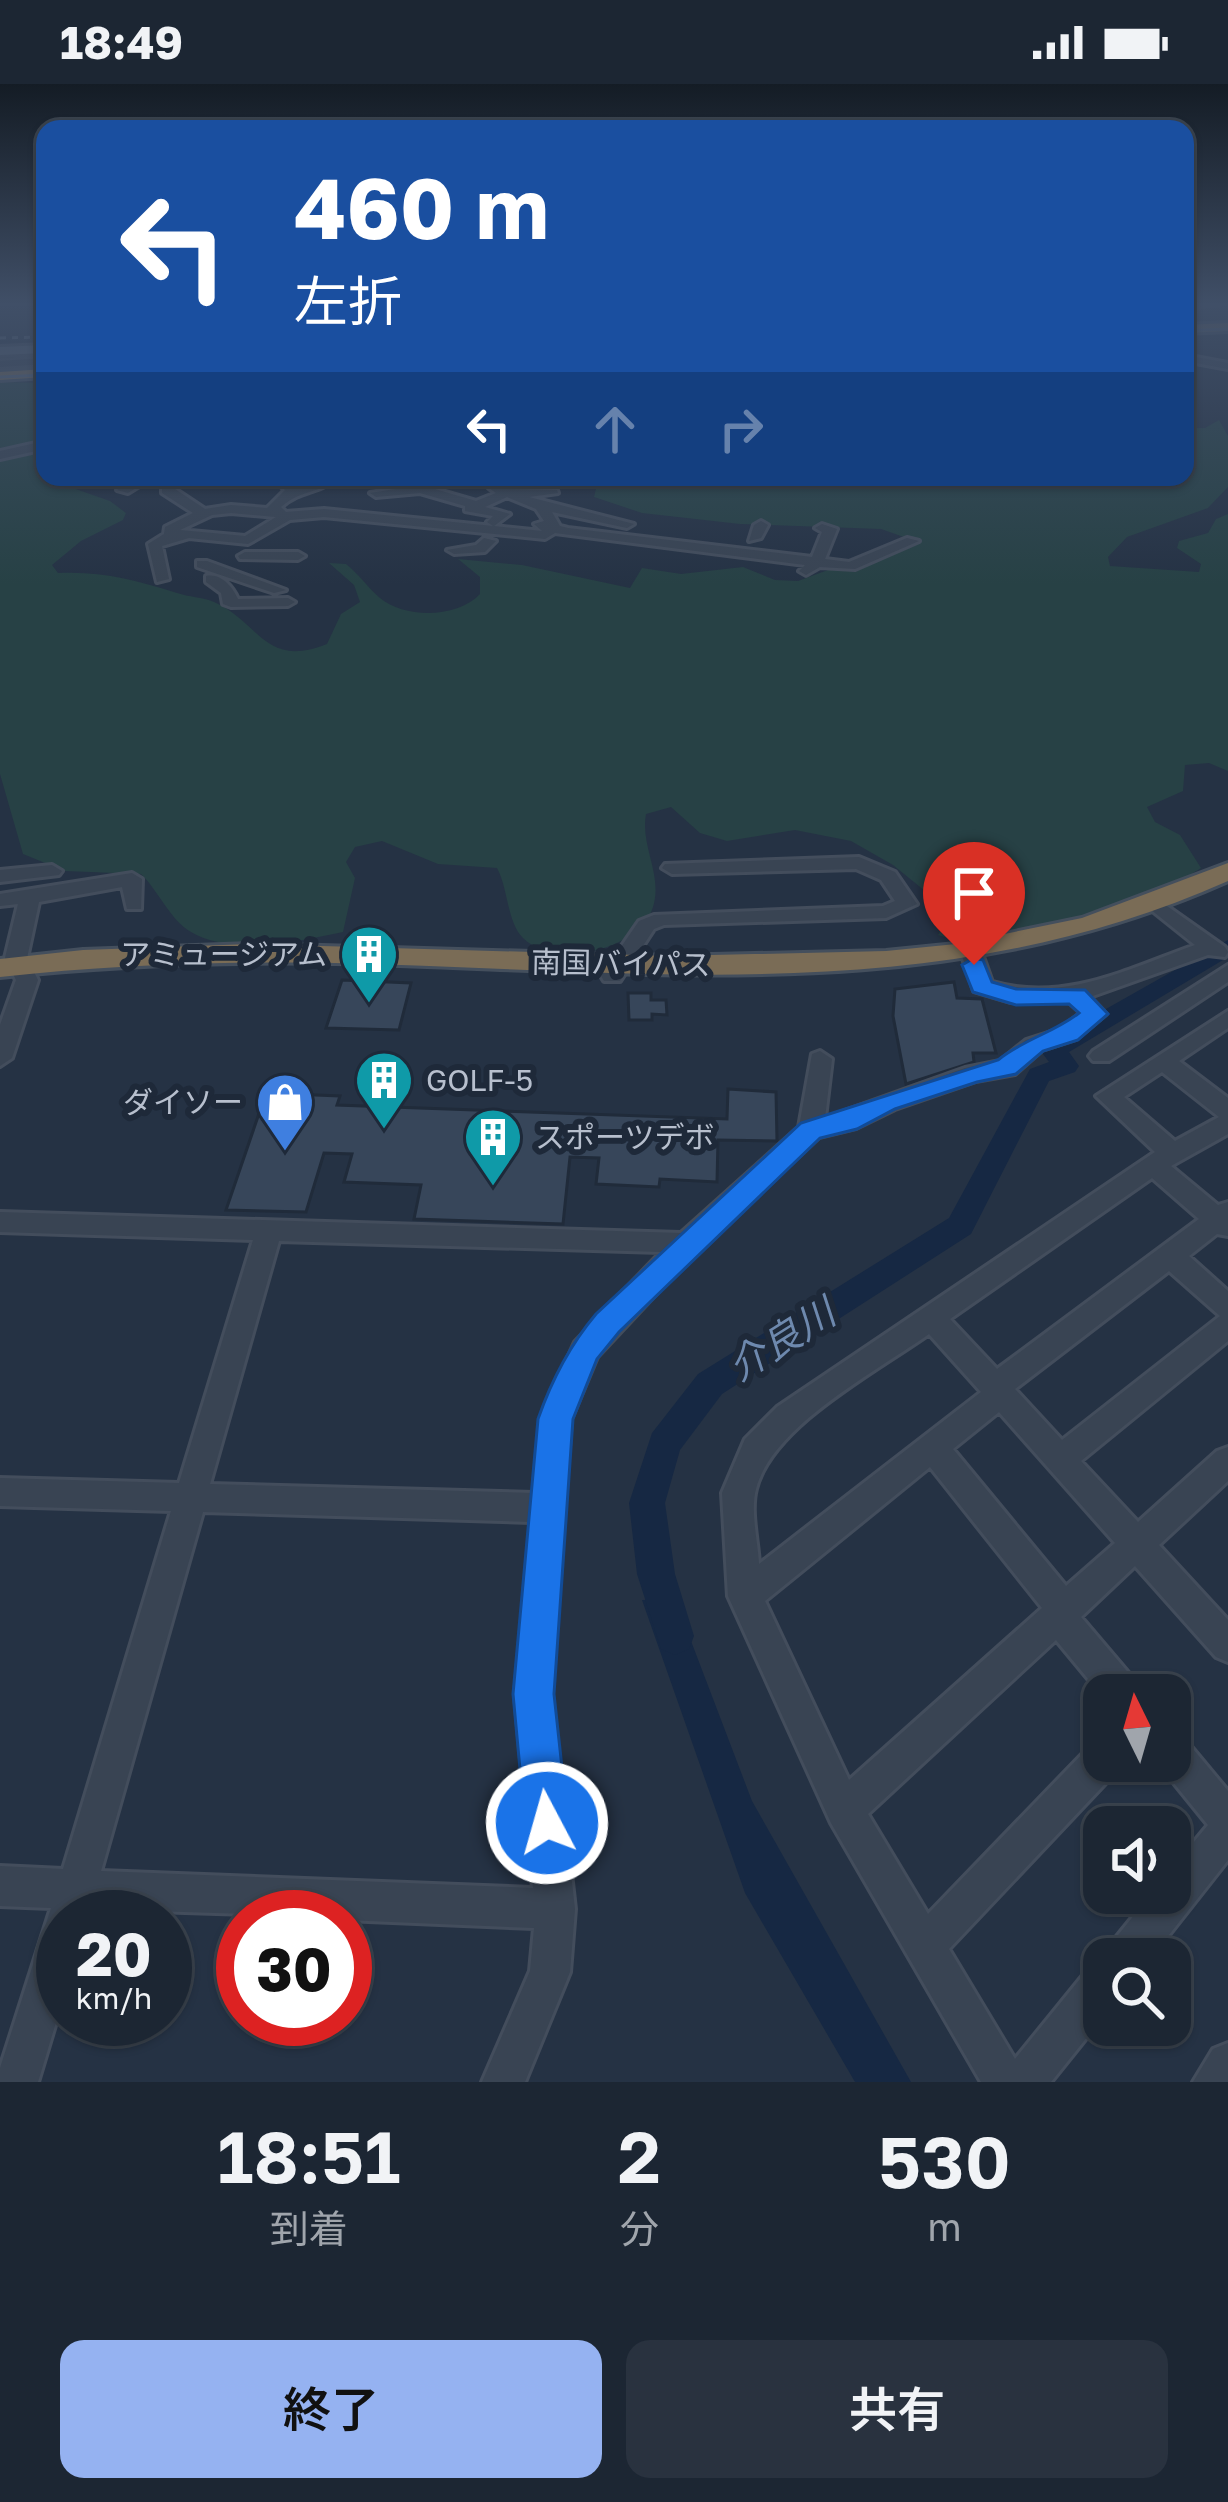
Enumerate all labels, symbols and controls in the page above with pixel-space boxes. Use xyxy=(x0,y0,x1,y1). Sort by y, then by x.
text: 18:49 xyxy=(60,15,183,69)
text: 460 m xyxy=(294,157,549,257)
icon: left xyxy=(96,168,252,324)
text: 左折 xyxy=(294,268,402,333)
icon: left xyxy=(456,396,522,462)
icon: ahead xyxy=(582,396,648,462)
icon: right xyxy=(708,396,774,462)
pin xyxy=(923,842,1025,965)
icon: arrive xyxy=(941,860,1007,926)
building icon: アミュージアム xyxy=(338,923,400,1005)
place label: アミュージアム xyxy=(120,936,327,972)
street label: 南国バイパス xyxy=(531,943,711,983)
building icon: GOLF-5 xyxy=(353,1049,415,1131)
place label: GOLF-5 xyxy=(426,1062,533,1098)
shop icon: ダイソー xyxy=(254,1071,316,1153)
place label: ダイソー xyxy=(123,1084,243,1120)
building icon: スポーツデボ xyxy=(462,1106,524,1188)
place label: スポーツデボ xyxy=(535,1119,714,1155)
water label: 介良川 xyxy=(719,1286,846,1390)
north arrow xyxy=(1083,1674,1191,1782)
map controls xyxy=(1083,1674,1191,2046)
position arrow xyxy=(484,1760,610,1886)
button: sound xyxy=(1083,1806,1191,1914)
speed limit sign: 30 xyxy=(216,1890,372,2046)
text: 20 xyxy=(76,1917,152,1989)
button: search xyxy=(1083,1938,1191,2046)
text: km/h xyxy=(76,1980,152,2016)
text: 18:51 xyxy=(217,2112,401,2199)
text: 2 xyxy=(618,2112,661,2199)
text: 530 xyxy=(878,2117,1011,2204)
text: m xyxy=(927,2203,962,2250)
text: 到着 xyxy=(270,2205,348,2252)
text: 分 xyxy=(620,2205,659,2252)
button: 終了 xyxy=(60,2340,602,2478)
button: 共有 xyxy=(626,2340,1168,2478)

